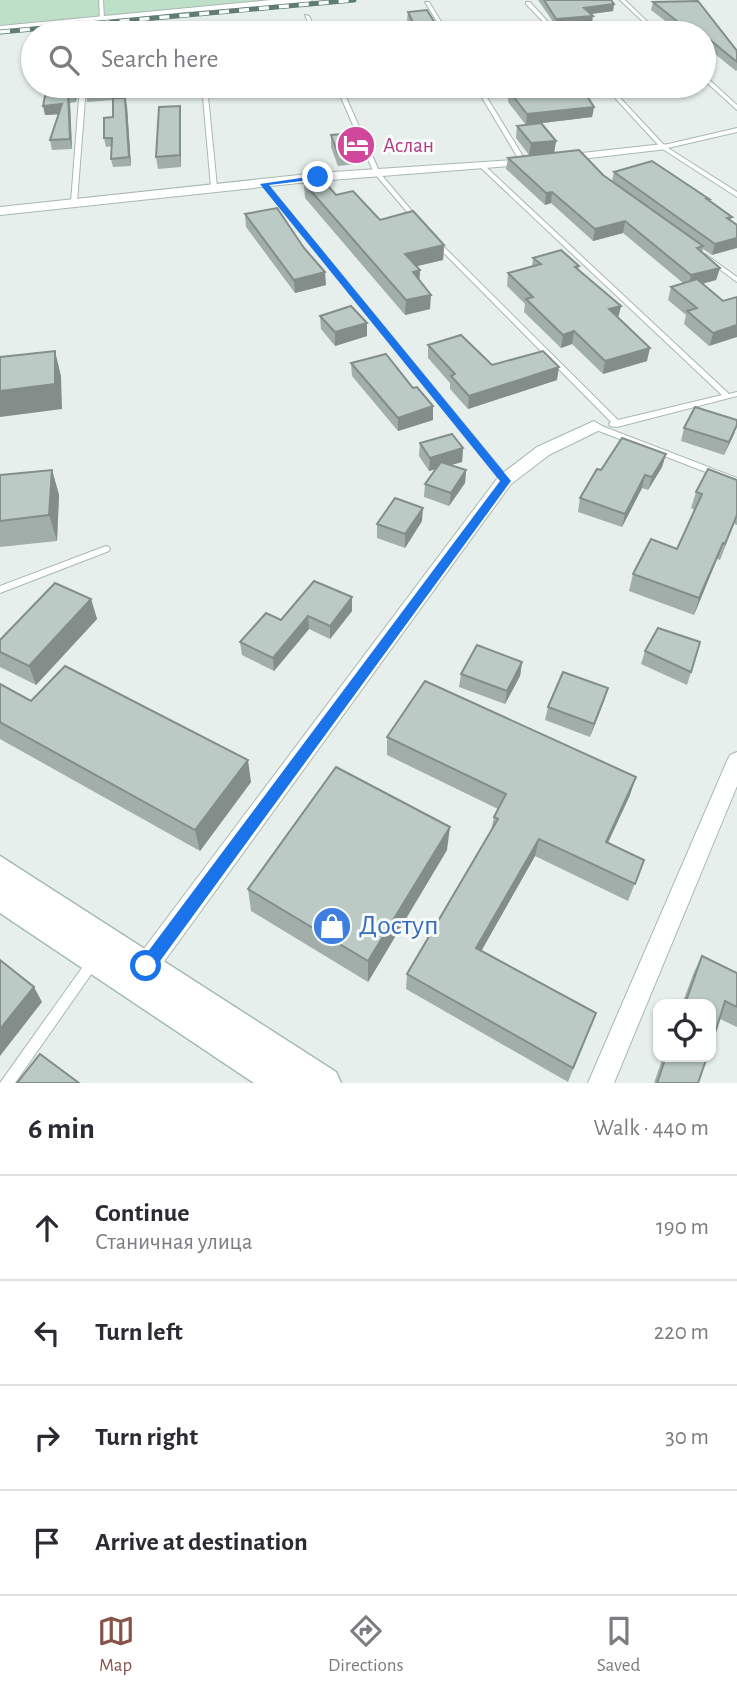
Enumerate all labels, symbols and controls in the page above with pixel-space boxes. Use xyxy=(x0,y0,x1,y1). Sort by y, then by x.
search box xyxy=(21,21,716,98)
icon: search xyxy=(45,41,83,79)
text: Search here xyxy=(101,46,219,72)
hotel icon: Аслан xyxy=(335,124,377,166)
place label: Аслан xyxy=(383,135,434,156)
route end xyxy=(302,161,333,192)
shop icon: Доступ xyxy=(311,905,353,947)
place label: Доступ xyxy=(359,912,439,940)
route start xyxy=(130,950,161,981)
map controls xyxy=(653,999,716,1062)
button: locate xyxy=(653,999,716,1062)
text: 6 min xyxy=(28,1114,95,1144)
text: Walk · 440 m xyxy=(594,1117,709,1140)
text: Continue xyxy=(95,1200,190,1226)
icon: ahead xyxy=(28,1209,66,1247)
text: 190 m xyxy=(656,1216,709,1239)
text: Станичная улица xyxy=(95,1231,253,1254)
icon: left xyxy=(28,1314,66,1352)
text: Turn left xyxy=(95,1319,183,1345)
text: 220 m xyxy=(654,1321,709,1344)
icon: right xyxy=(28,1419,66,1457)
text: Turn right xyxy=(95,1424,198,1450)
text: 30 m xyxy=(665,1426,709,1449)
icon: arrive xyxy=(28,1524,66,1562)
text: Arrive at destination xyxy=(95,1529,308,1555)
tab: Map xyxy=(97,1612,135,1677)
tab: Directions xyxy=(328,1612,404,1677)
tab: Saved xyxy=(597,1612,640,1677)

